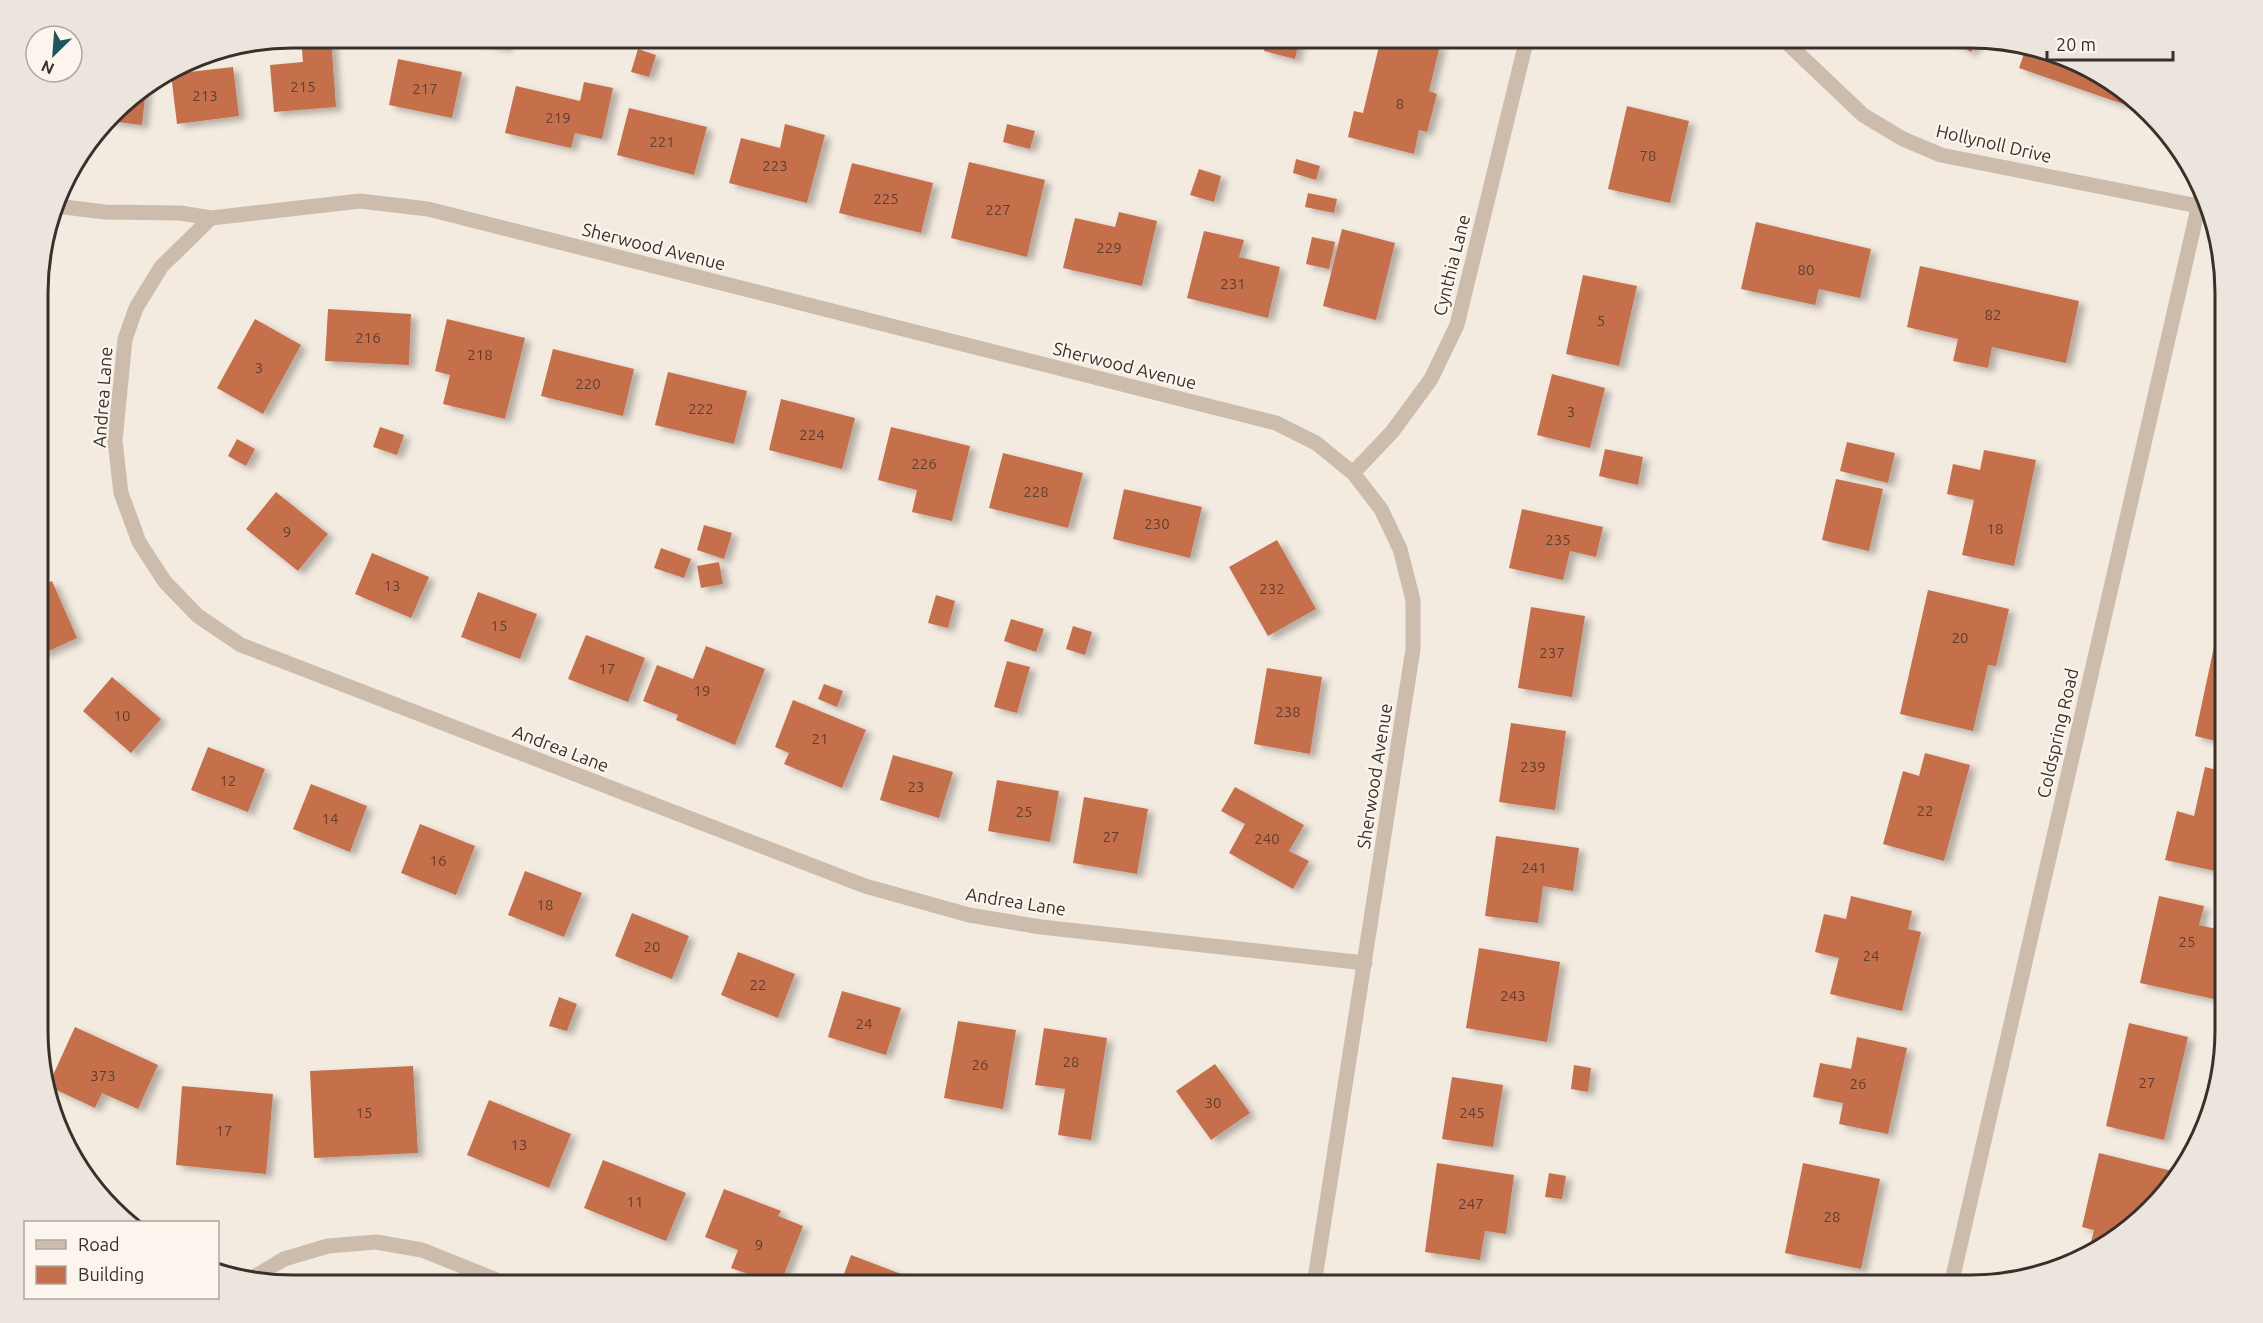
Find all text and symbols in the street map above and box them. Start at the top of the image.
north arrow [24,24,84,84]
scale bar [2047,24,2173,62]
text: 20 m [2056,34,2096,54]
text: N [38,57,57,78]
house number: 215 [290,78,316,95]
house number: 217 [412,80,438,97]
house number: 213 [192,87,218,104]
house number: 8 [1396,95,1404,112]
house number: 219 [545,109,571,126]
street label: Hollynoll Drive [1934,120,2054,166]
house number: 221 [649,133,675,150]
house number: 78 [1640,147,1656,164]
house number: 223 [762,157,788,174]
house number: 225 [873,190,899,207]
house number: 227 [985,201,1011,218]
street label: Cynthia Lane [1429,212,1473,318]
street label: Sherwood Avenue [580,218,728,274]
house number: 229 [1096,239,1122,256]
house number: 80 [1798,261,1814,278]
house number: 231 [1220,275,1246,292]
house number: 82 [1985,306,2001,323]
house number: 5 [1597,312,1605,329]
house number: 216 [355,329,381,346]
street label: Sherwood Avenue [1051,337,1199,393]
street label: Andrea Lane [88,346,116,448]
house number: 218 [467,346,493,363]
house number: 3 [255,359,263,376]
house number: 220 [575,375,601,392]
house number: 222 [688,400,714,417]
house number: 3 [1567,403,1575,420]
house number: 224 [799,426,825,443]
house number: 226 [911,455,937,472]
house number: 228 [1023,483,1049,500]
house number: 230 [1144,515,1170,532]
house number: 18 [1987,520,2003,537]
house number: 9 [283,523,291,540]
house number: 235 [1545,531,1571,548]
house number: 13 [384,577,400,594]
house number: 232 [1259,580,1285,597]
house number: 15 [491,617,507,634]
house number: 20 [1952,629,1968,646]
house number: 237 [1539,644,1565,661]
house number: 17 [599,660,615,677]
street label: Coldspring Road [2032,666,2082,800]
house number: 19 [694,682,710,699]
street label: Sherwood Avenue [1353,702,1395,850]
house number: 238 [1275,703,1301,720]
house number: 10 [114,707,130,724]
street label: Andrea Lane [510,721,612,775]
house number: 21 [812,730,828,747]
house number: 239 [1520,758,1546,775]
house number: 12 [220,772,236,789]
house number: 23 [908,778,924,795]
house number: 22 [1917,802,1933,819]
house number: 25 [1016,803,1032,820]
house number: 14 [322,810,338,827]
house number: 27 [1103,828,1119,845]
house number: 240 [1254,830,1280,847]
house number: 16 [430,852,446,869]
house number: 241 [1521,859,1547,876]
street label: Andrea Lane [964,883,1068,919]
house number: 18 [537,896,553,913]
house number: 25 [2179,933,2195,950]
house number: 20 [644,938,660,955]
house number: 24 [1863,947,1879,964]
house number: 22 [750,976,766,993]
house number: 243 [1500,987,1526,1004]
house number: 24 [856,1015,872,1032]
house number: 28 [1063,1053,1079,1070]
house number: 26 [972,1056,988,1073]
house number: 373 [90,1067,116,1084]
house number: 27 [2139,1074,2155,1091]
house number: 26 [1850,1075,1866,1092]
house number: 30 [1205,1094,1221,1111]
house number: 15 [356,1104,372,1121]
house number: 245 [1459,1104,1485,1121]
house number: 17 [216,1122,232,1139]
house number: 13 [511,1136,527,1153]
house number: 11 [627,1193,643,1210]
house number: 247 [1458,1195,1484,1212]
house number: 28 [1824,1208,1840,1225]
legend [24,1221,219,1299]
text: Road [78,1234,120,1254]
house number: 9 [755,1236,763,1253]
text: Building [78,1264,144,1284]

